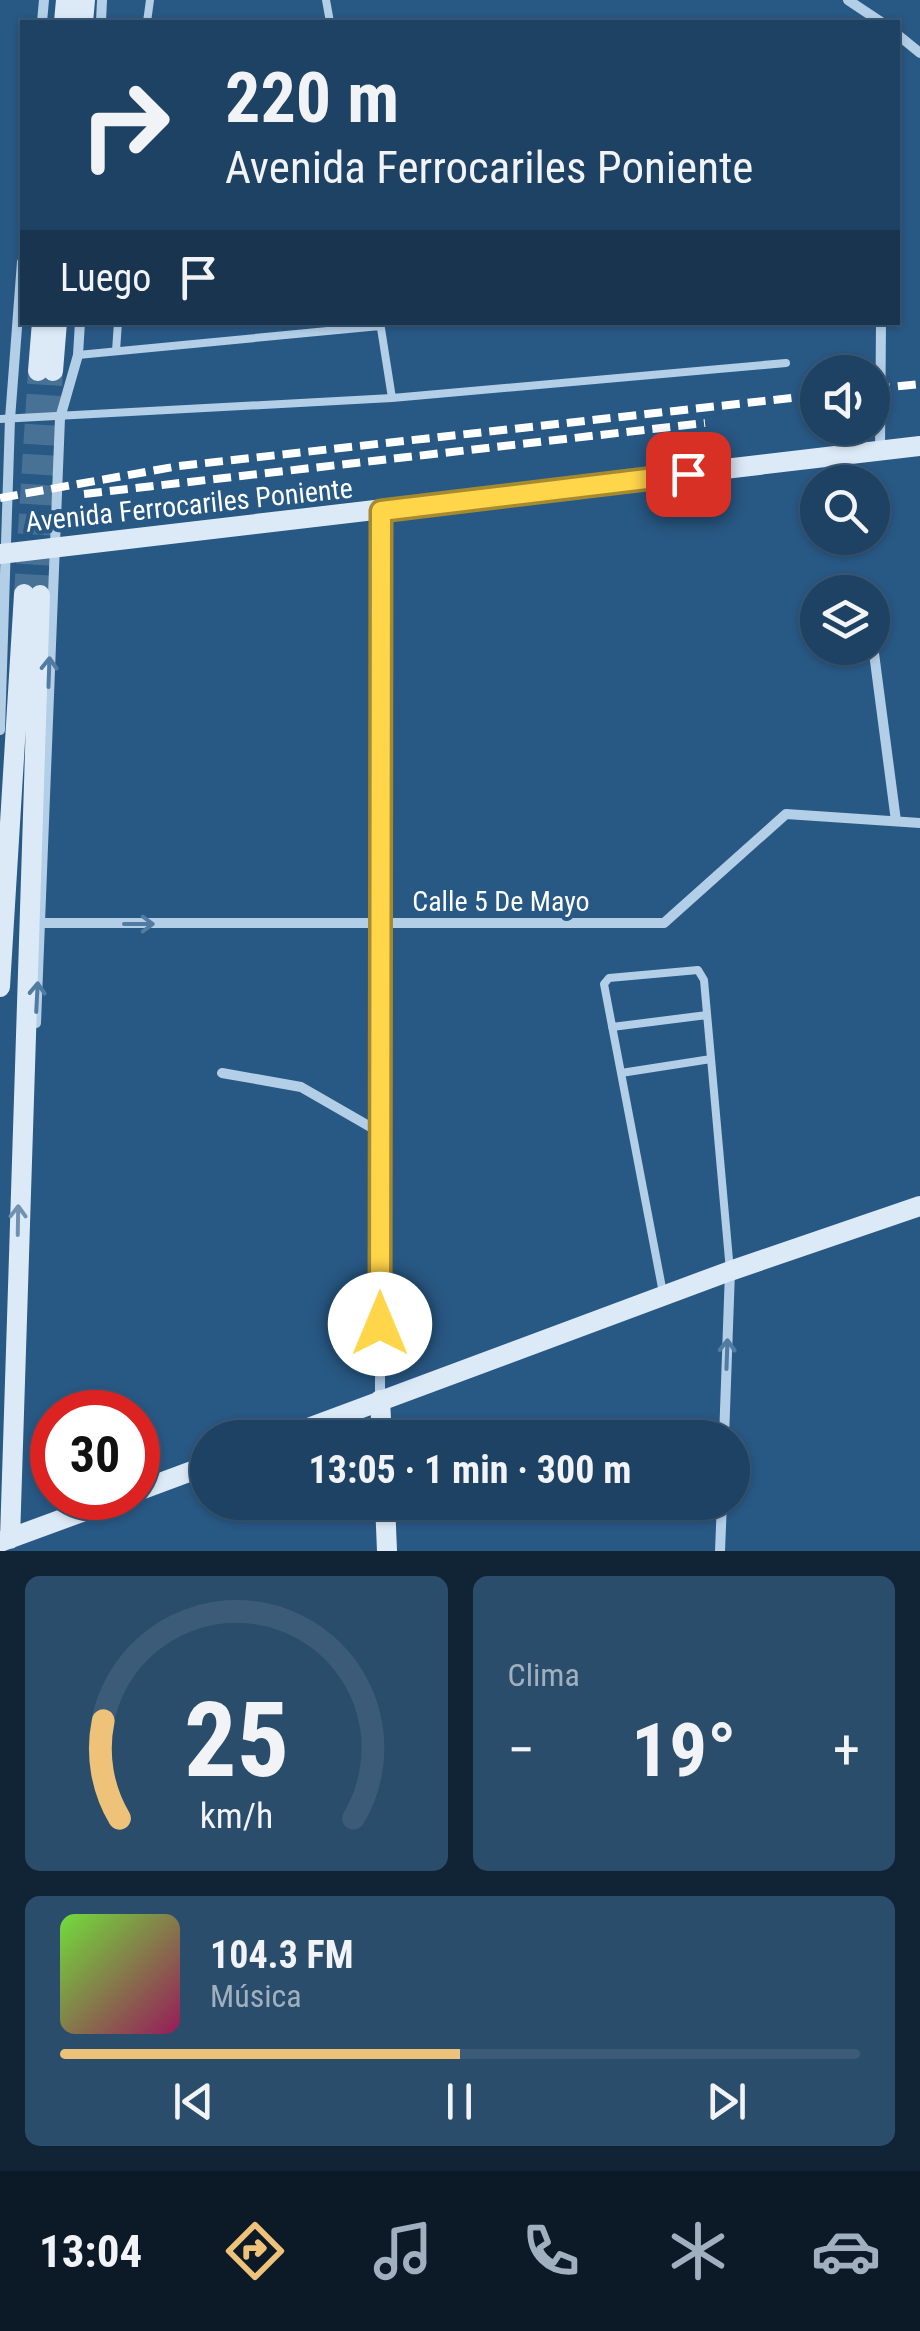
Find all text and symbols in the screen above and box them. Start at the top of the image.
text: 220 m [225,57,399,139]
icon: right [60,60,190,190]
text: Avenida Ferrocariles Poniente [225,141,753,194]
icon: arrive [171,250,226,305]
text: Luego [60,256,151,300]
map controls [800,355,890,665]
button: sound [800,355,890,445]
pin [646,432,731,517]
icon: arrive [661,447,716,502]
button: search [800,465,890,555]
street label: Avenida Ferrocariles Poniente [24,471,354,539]
button: layers [800,575,890,665]
one-way arrow [40,656,59,688]
street label: Calle 5 De Mayo [412,885,590,918]
one-way arrow [122,914,154,934]
one-way arrow [28,981,47,1013]
one-way arrow [9,1204,28,1236]
position arrow [328,1272,432,1376]
one-way arrow [718,1339,737,1371]
speed limit sign: 30 [30,1390,160,1520]
text: 13:05 · 1 min · 300 m [309,1448,631,1492]
text: Clima [508,1656,580,1694]
text: 25 [184,1680,289,1801]
text: 19° [631,1706,736,1794]
text: − [508,1718,535,1782]
text: + [833,1718,860,1782]
text: km/h [199,1795,273,1837]
text: 104.3 FM [210,1933,354,1977]
text: Música [210,1977,302,2015]
icon: previous [166,2074,221,2129]
icon: pause [432,2074,487,2129]
icon: next [699,2074,754,2129]
icon: directions [220,2216,290,2286]
icon: music [368,2216,438,2286]
icon: phone [516,2216,586,2286]
icon: climate [663,2216,733,2286]
icon: car [811,2216,881,2286]
text: 13:04 [39,2225,142,2278]

